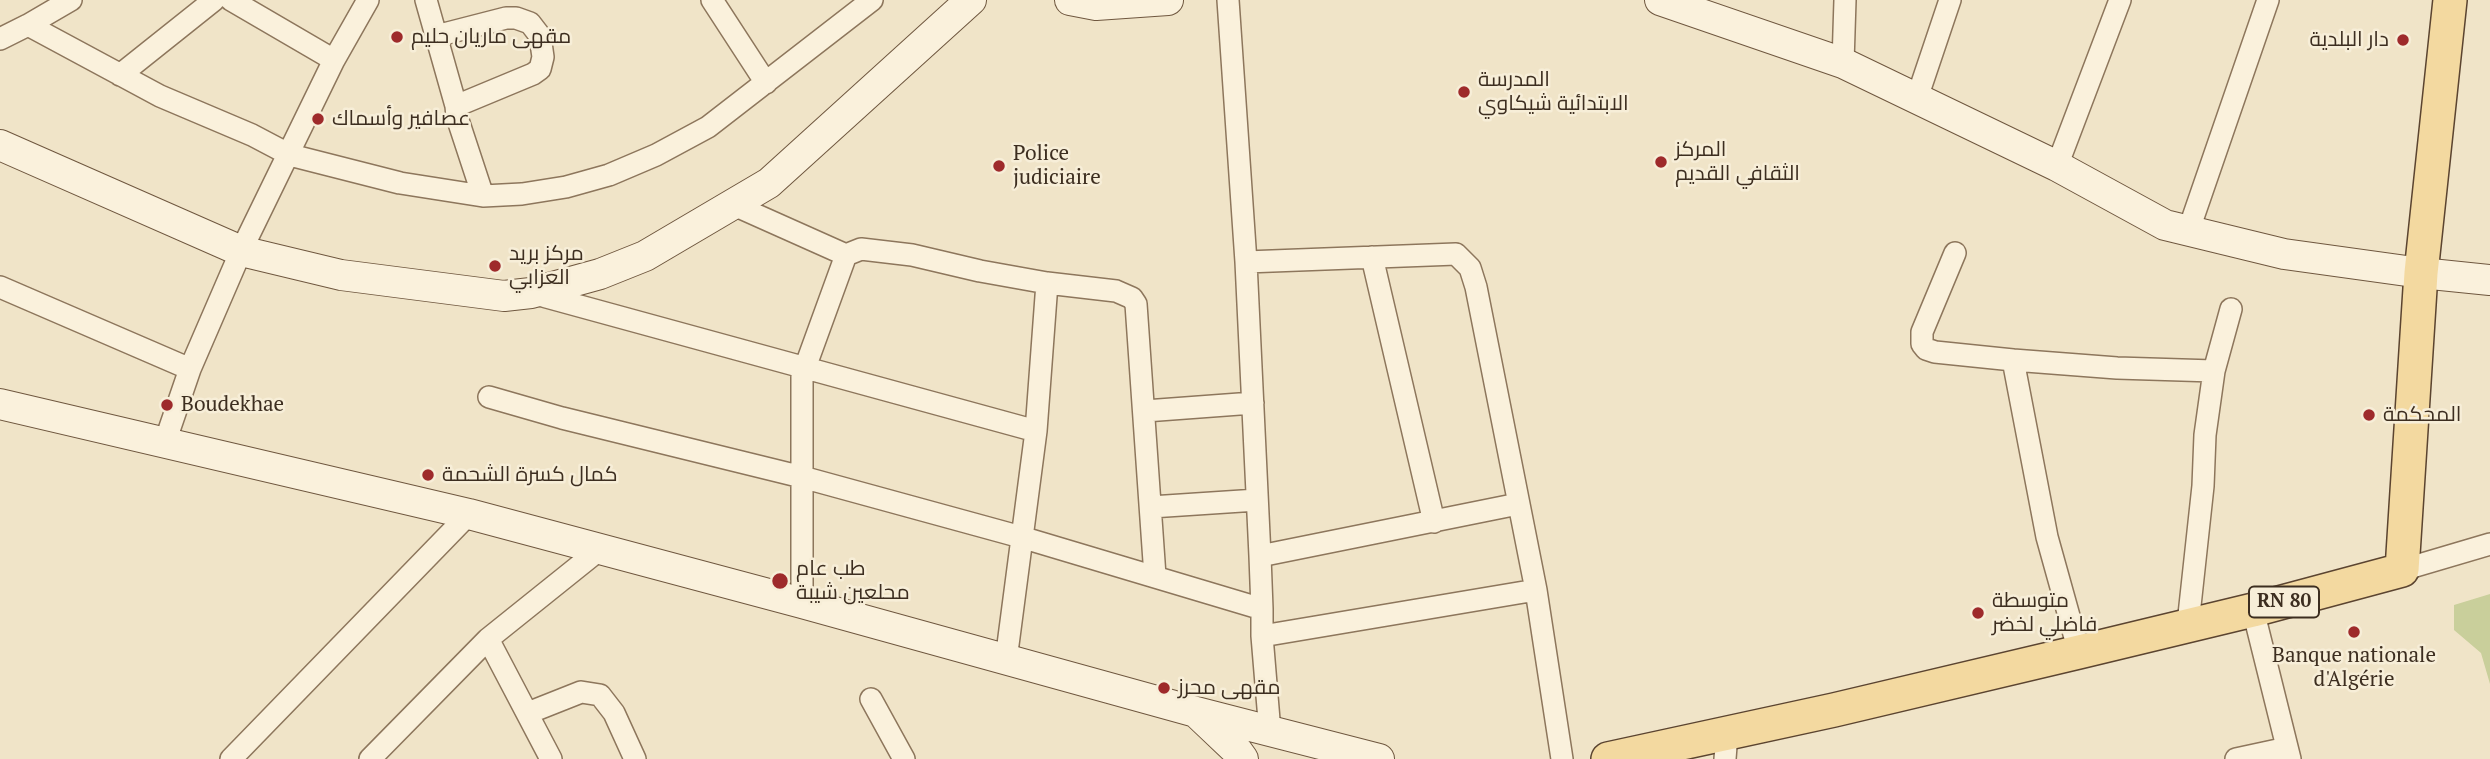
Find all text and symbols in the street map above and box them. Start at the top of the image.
place label: مقهى ماريان حليم [411,24,571,50]
place label: دار البلدية [2310,27,2389,53]
marker: مقهى ماريان حليم [389,29,405,45]
marker: دار البلدية [2395,32,2411,48]
place label: المدرسة الابتدائية شيكاوي [1478,67,1629,117]
marker: المدرسة الابتدائية شيكاوي [1456,84,1472,100]
place label: عصافير وأسماك [332,106,470,132]
marker: عصافير وأسماك [310,111,326,127]
place label: المركز الثقافي القديم [1675,137,1800,187]
place label: Police judiciaire [1013,141,1101,191]
marker: المركز الثقافي القديم [1653,154,1669,170]
marker: Police judiciaire [991,158,1007,174]
place label: مركز بريد العزابي [509,241,584,291]
marker: مركز بريد العزابي [487,258,503,274]
place label: Boudekhae [181,392,284,418]
marker: Boudekhae [159,397,175,413]
place label: المحكمة [2383,402,2461,428]
marker: المحكمة [2361,407,2377,423]
place label: كمال كسرة الشحمة [442,462,618,488]
marker: كمال كسرة الشحمة [420,467,436,483]
place label: طب عام محلعين شيبة [796,556,910,606]
marker: طب عام محلعين شيبة [770,571,790,591]
road number: RN 80 [2249,586,2319,618]
place label: متوسطة فاضلي لخضر [1992,588,2097,638]
marker: متوسطة فاضلي لخضر [1970,605,1986,621]
marker: Banque nationale d'Algérie [2346,624,2362,640]
place label: Banque nationale d'Algérie [2272,643,2436,693]
place label: مقهى محرز [1178,675,1280,701]
marker: مقهى محرز [1156,680,1172,696]

